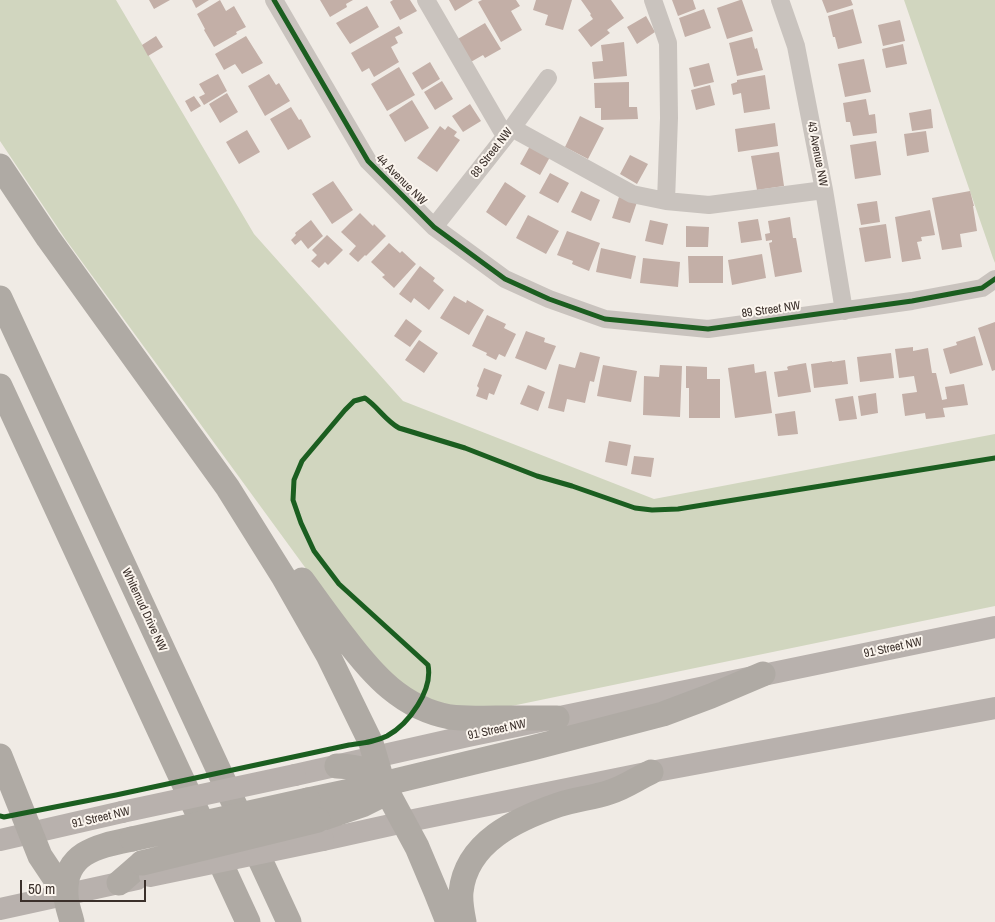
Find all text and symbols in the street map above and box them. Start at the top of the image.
street label: 43 Avenue NW [804,120,830,188]
street label: 88 Street NW [468,125,516,181]
street label: 44 Avenue NW [373,152,429,208]
street label: 89 Street NW [741,299,801,321]
street label: Whitemud Drive NW [118,566,170,654]
street label: 91 Street NW [863,635,923,661]
street label: 91 Street NW [467,717,527,743]
street label: 91 Street NW [71,804,131,832]
scale bar [22,870,149,902]
text: 50 m [28,878,55,899]

